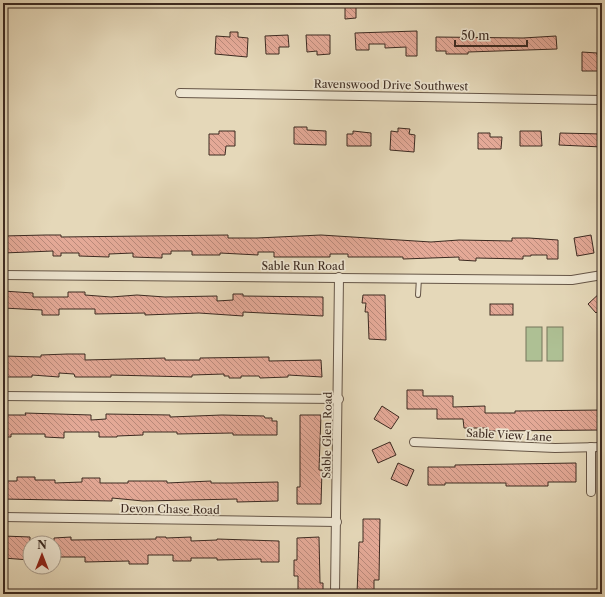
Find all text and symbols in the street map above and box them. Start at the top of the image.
scale bar [455,22,527,48]
text: 50 m [461,28,490,43]
street label: Ravenswood Drive Southwest [314,77,469,93]
street label: Sable Run Road [261,259,345,273]
street label: Sable Glen Road [319,391,335,478]
street label: Sable View Lane [466,426,552,444]
street label: Devon Chase Road [120,501,220,517]
north arrow [22,535,62,575]
text: N [37,538,47,552]

